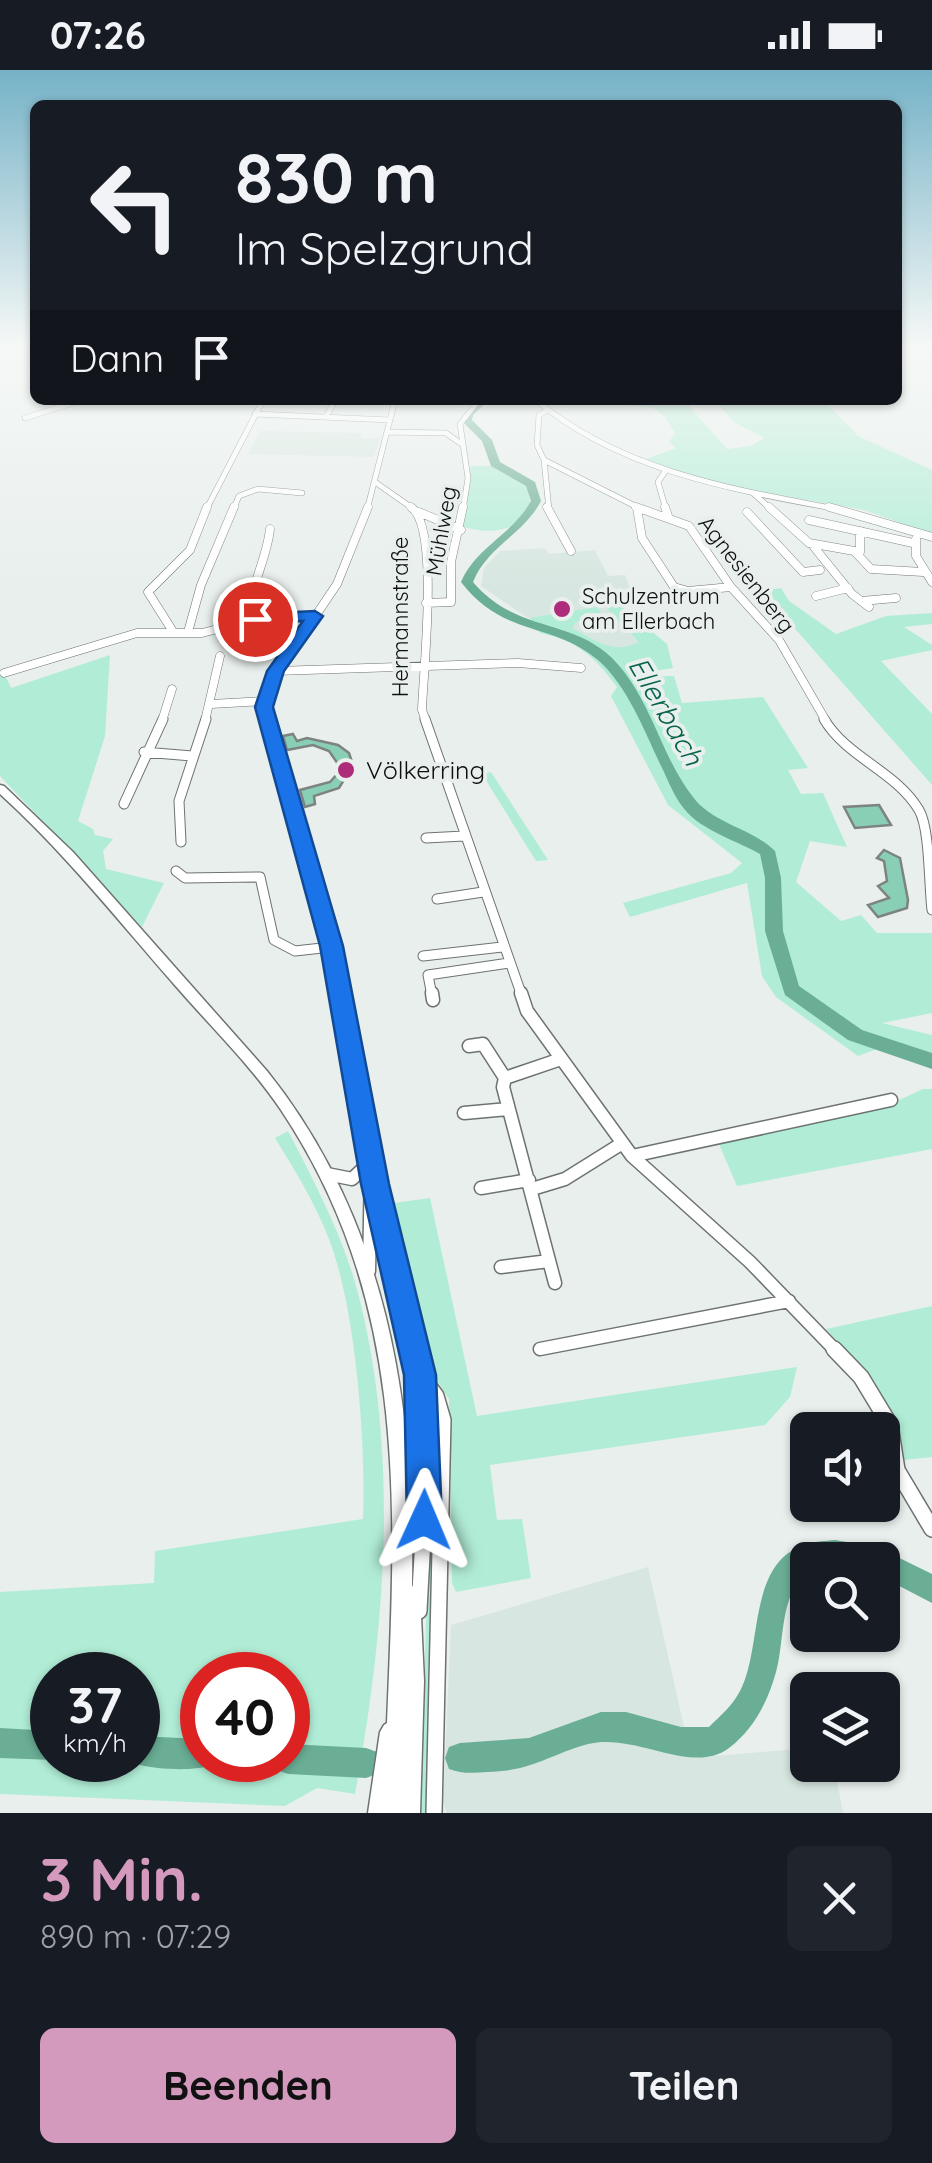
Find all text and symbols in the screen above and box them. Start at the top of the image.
text: 07:26 [50,11,146,59]
text: 830 m [235,133,438,221]
icon: left [70,140,200,270]
text: Im Spelzgrund [235,220,534,276]
icon: arrive [184,330,239,385]
text: Dann [70,334,164,382]
street label: Mühlweg [419,484,463,578]
street label: Agnesienberg [693,510,801,638]
street label: Hermannstraße [386,537,414,697]
pin [213,577,298,662]
place label: Schulzentrum am Ellerbach [582,582,720,635]
icon: arrive [228,592,283,647]
marker: Schulzentrum am Ellerbach [551,598,573,620]
water label: Ellerbach [621,650,712,772]
place label: Völkerring [366,754,485,785]
marker: Völkerring [335,759,357,781]
map controls [790,1412,900,1782]
button: sound [790,1412,900,1522]
position arrow [372,1468,476,1572]
button: search [790,1542,900,1652]
speed limit sign: 40 [180,1652,310,1782]
button: layers [790,1672,900,1782]
text: 37 [68,1673,122,1736]
text: km/h [63,1727,127,1758]
text: 3 Min. [40,1841,203,1916]
button: close [787,1846,892,1951]
text: 890 m · 07:29 [40,1916,231,1956]
button: Beenden [40,2028,456,2143]
button: Teilen [476,2028,892,2143]

